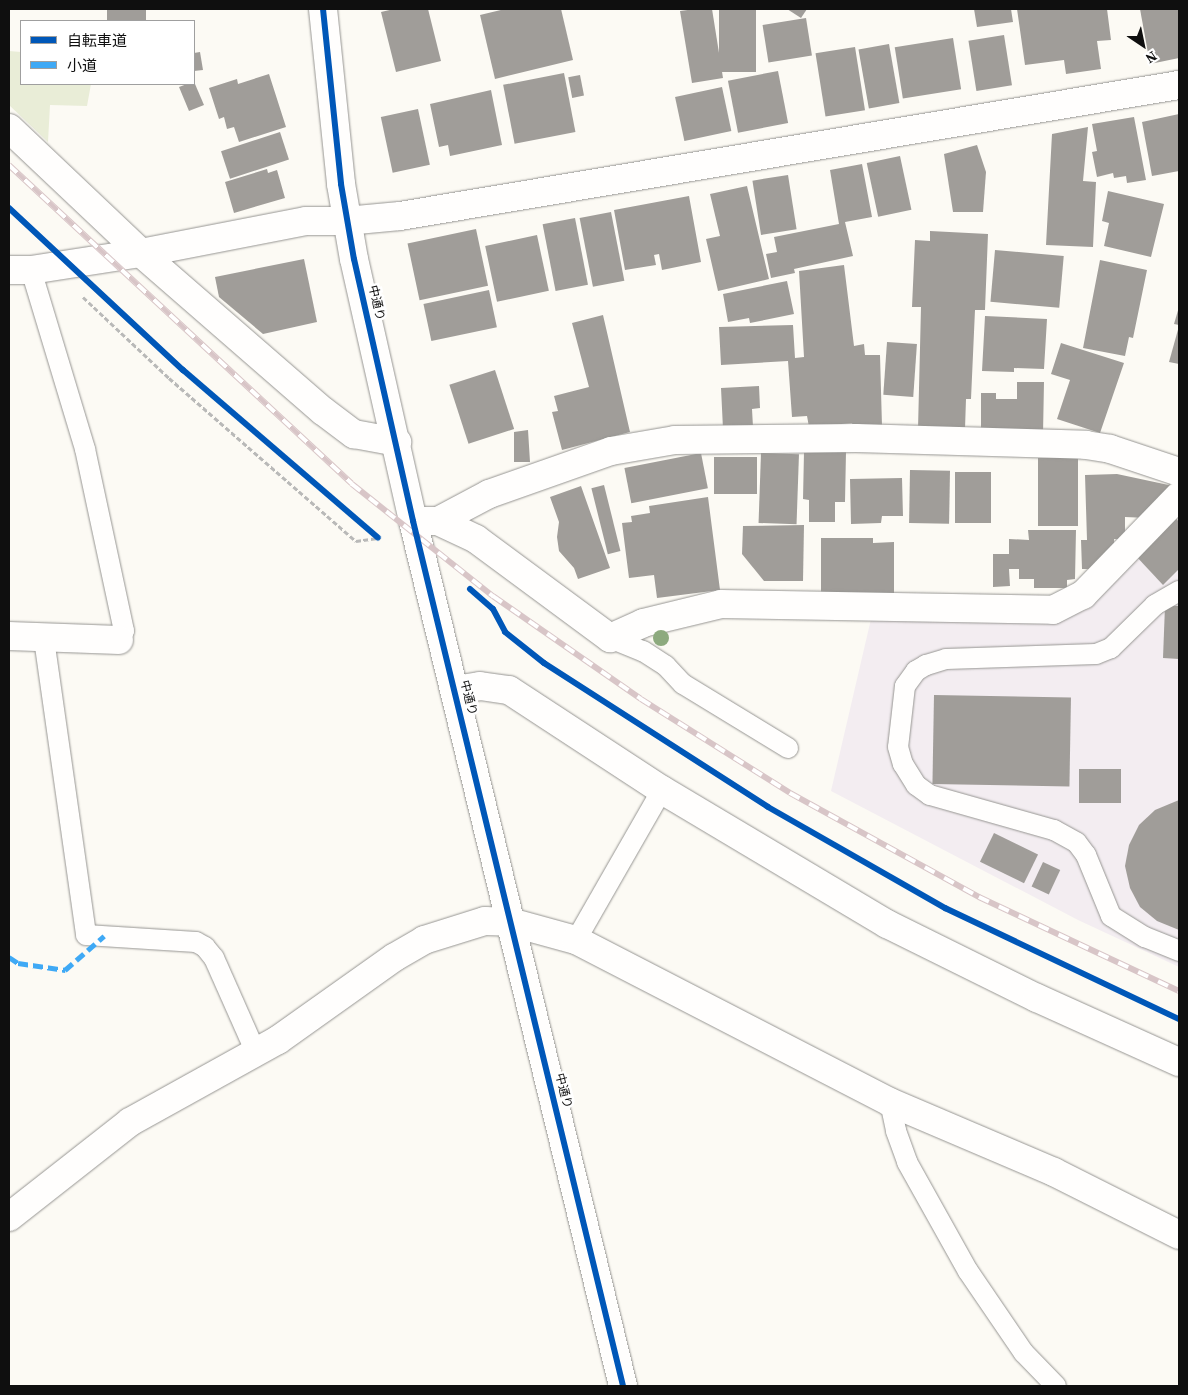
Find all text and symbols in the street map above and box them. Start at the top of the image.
legend [20,20,195,85]
north arrow [1118,20,1168,70]
text: 自転車道 [67,30,127,51]
text: N [1142,46,1161,69]
text: 小道 [67,55,97,76]
street label: 中通り [365,284,387,322]
street label: 中通り [457,679,479,717]
street label: 中通り [552,1072,574,1110]

